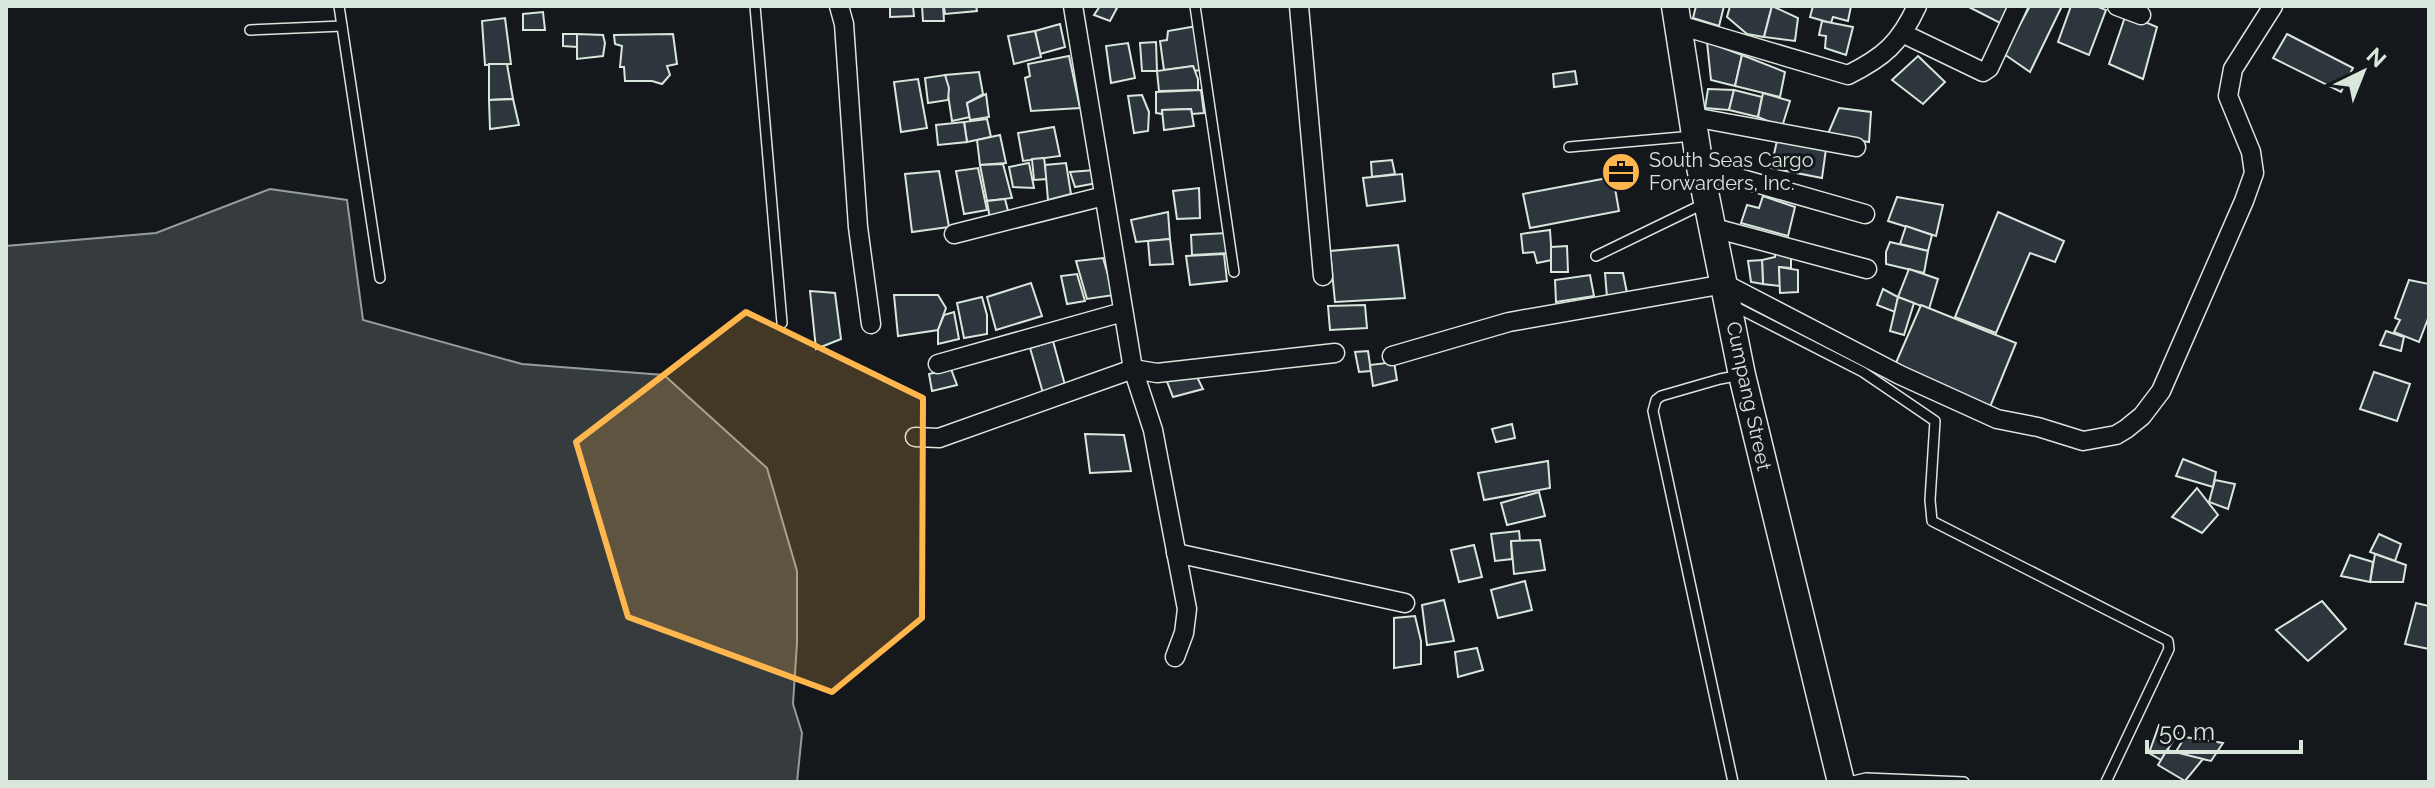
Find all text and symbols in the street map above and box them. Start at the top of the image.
north arrow [2323,32,2403,112]
text: N [2362,42,2392,73]
place label: South Seas Cargo Forwarders, Inc. [1649,148,1814,195]
office icon: South Seas Cargo Forwarders, Inc. [1600,151,1642,193]
street label: Cumpang Street [1721,319,1777,473]
scale bar [2147,704,2301,754]
text: 50 m [2159,717,2215,746]

